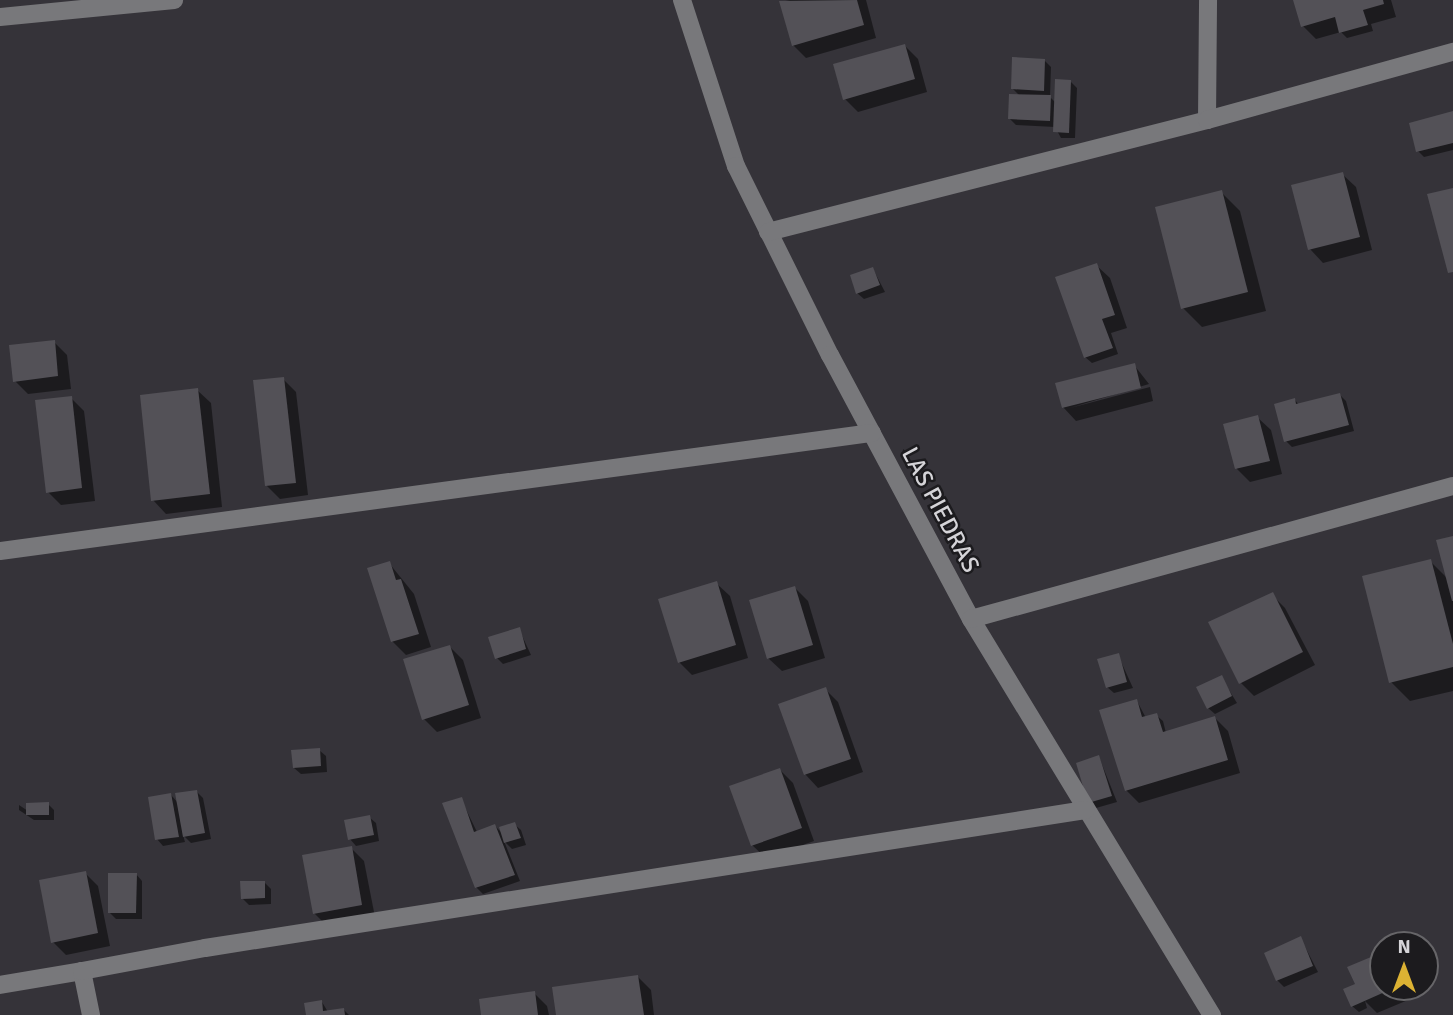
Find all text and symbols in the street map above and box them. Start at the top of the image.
street label: LAS PIEDRAS [895,442,985,578]
north arrow [1369,931,1439,1001]
text: N [1397,935,1411,959]

